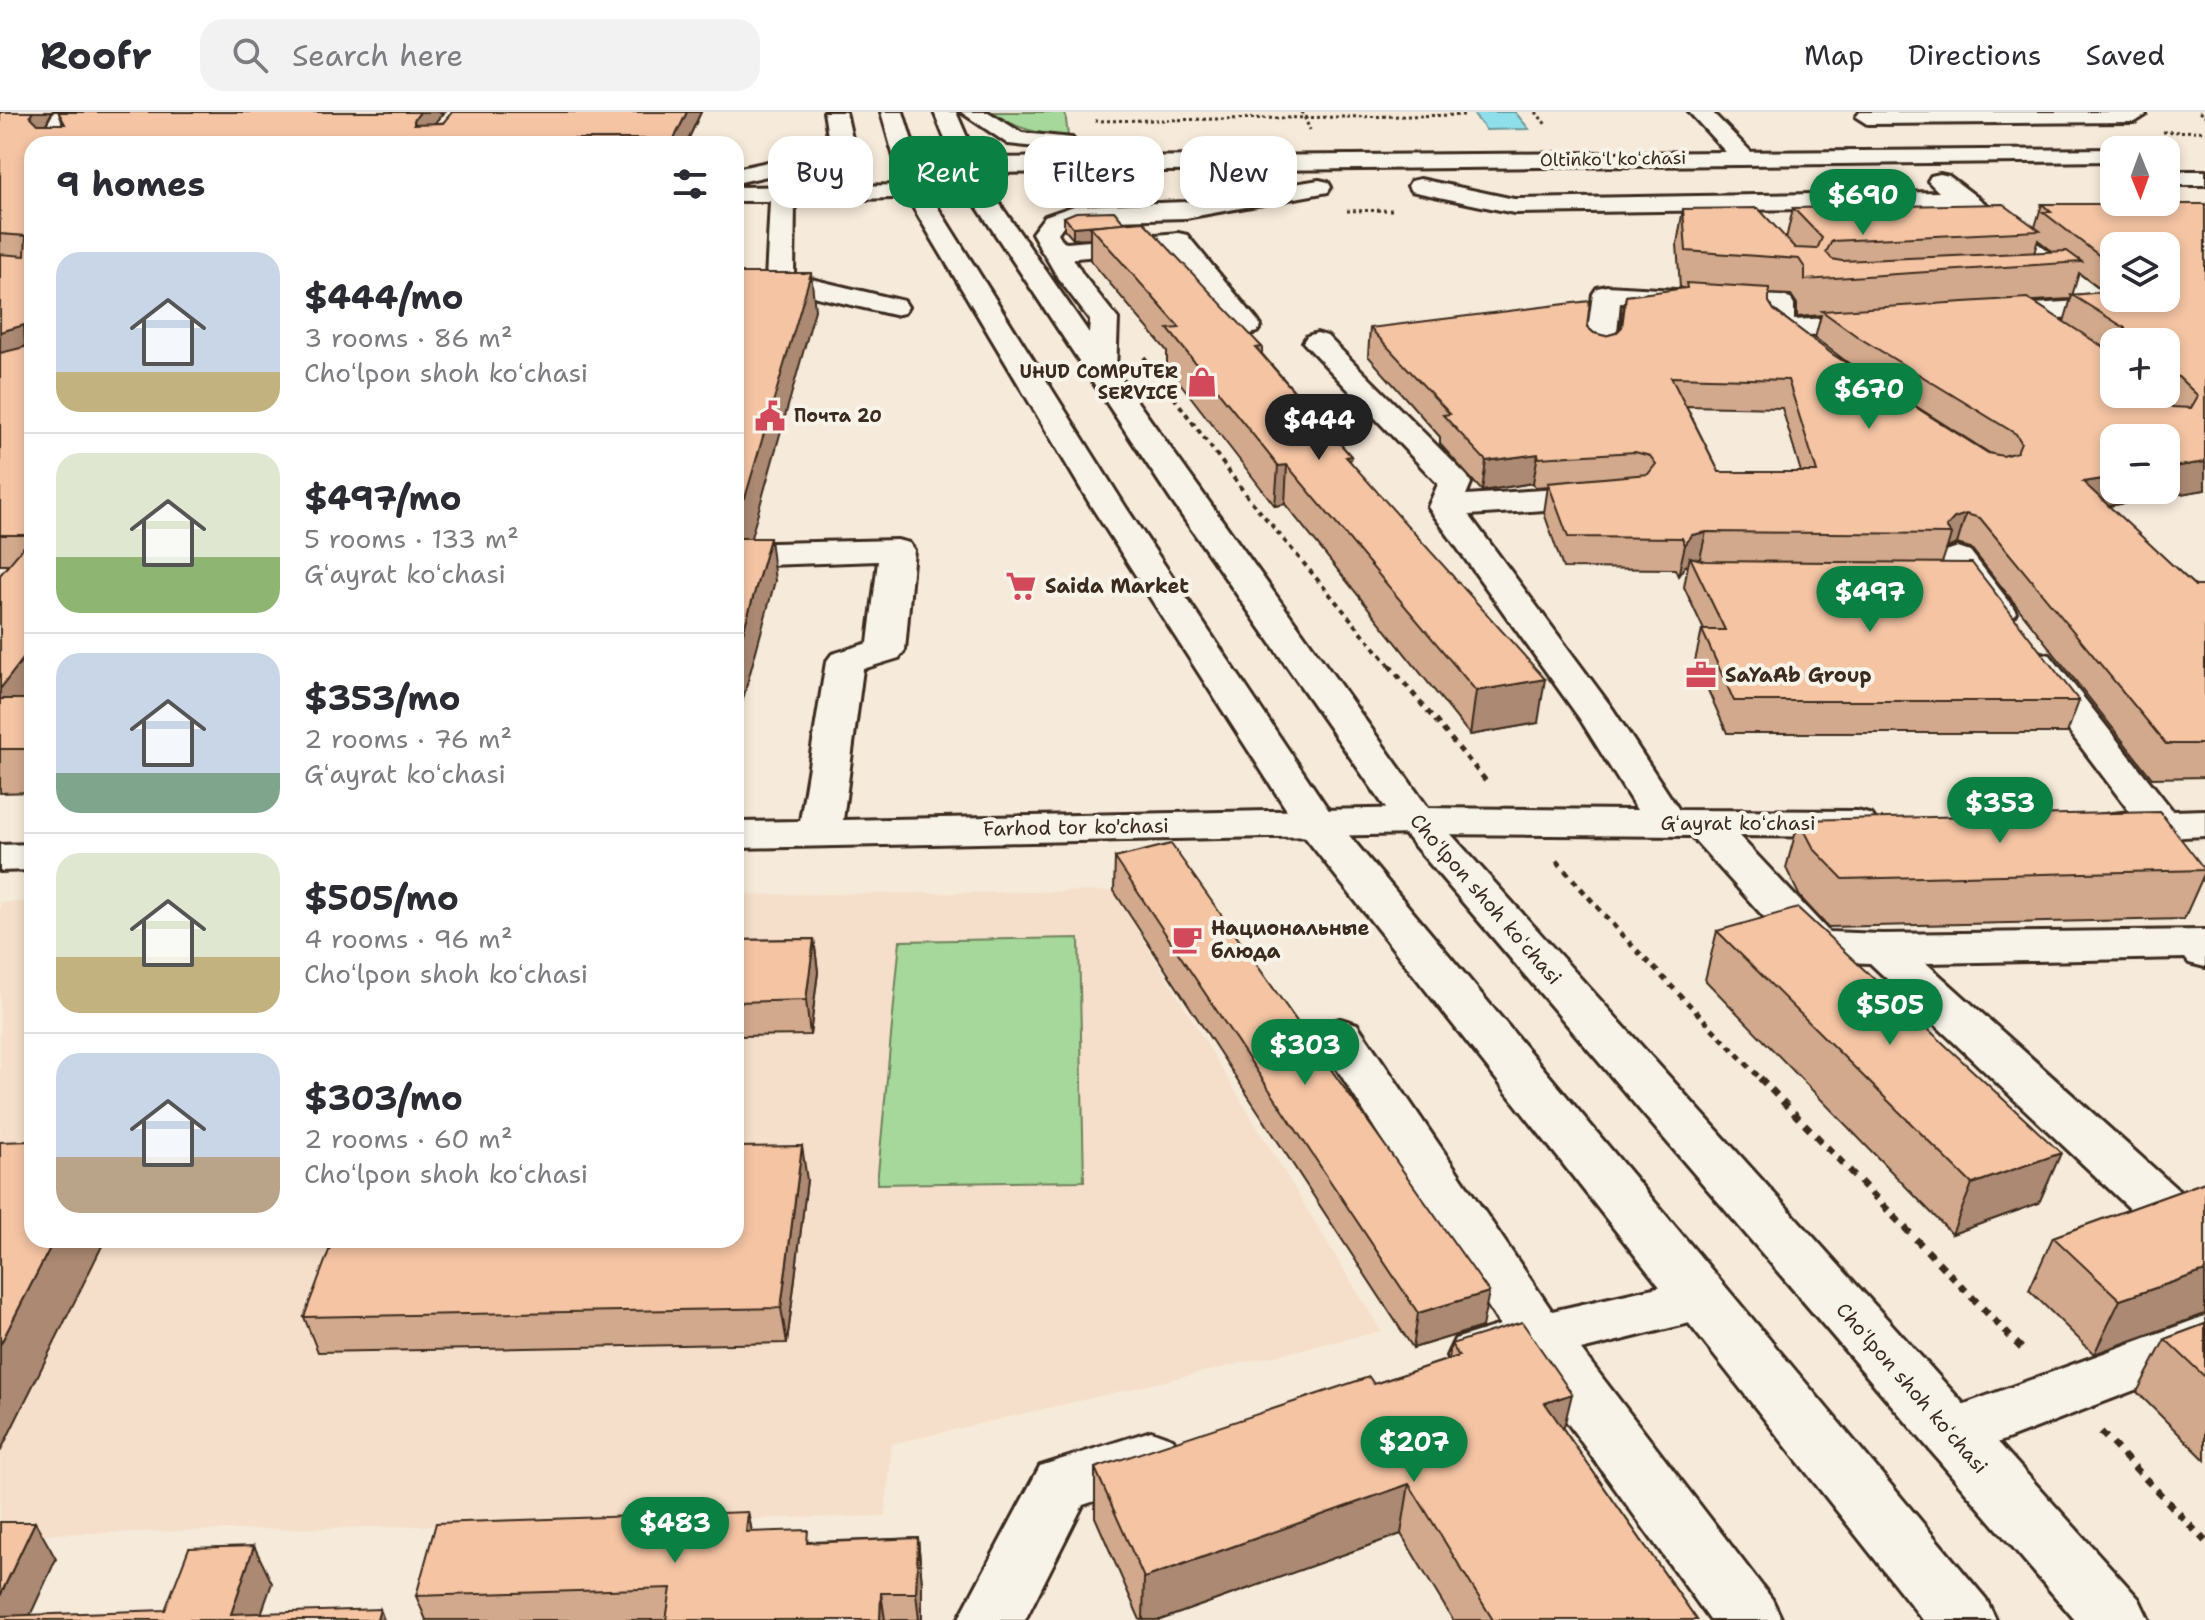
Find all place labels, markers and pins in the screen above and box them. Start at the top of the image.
pin: $690 [1816,169,1910,237]
place label: UHUD COMPUTER SERVICE [1020,360,1178,405]
pin: $670 [1822,363,1916,431]
shop icon: UHUD COMPUTER SERVICE [1185,365,1219,399]
pin: $444 [1272,394,1366,462]
public building icon: Почта 20 [753,399,787,433]
place label: Почта 20 [794,404,882,428]
pin: $497 [1823,566,1917,634]
supermarket icon: Saida Market [1004,569,1038,603]
place label: Saida Market [1045,573,1189,599]
office icon: SaYaAb Group [1684,658,1718,692]
place label: SaYaAb Group [1725,662,1872,688]
pin: $353 [1953,777,2047,845]
place label: Национальные блюда [1211,915,1370,964]
cafe icon: Национальные блюда [1170,922,1204,956]
pin: $505 [1843,979,1937,1047]
pin: $303 [1258,1019,1352,1087]
pin: $207 [1367,1416,1461,1484]
pin: $483 [628,1497,722,1565]

